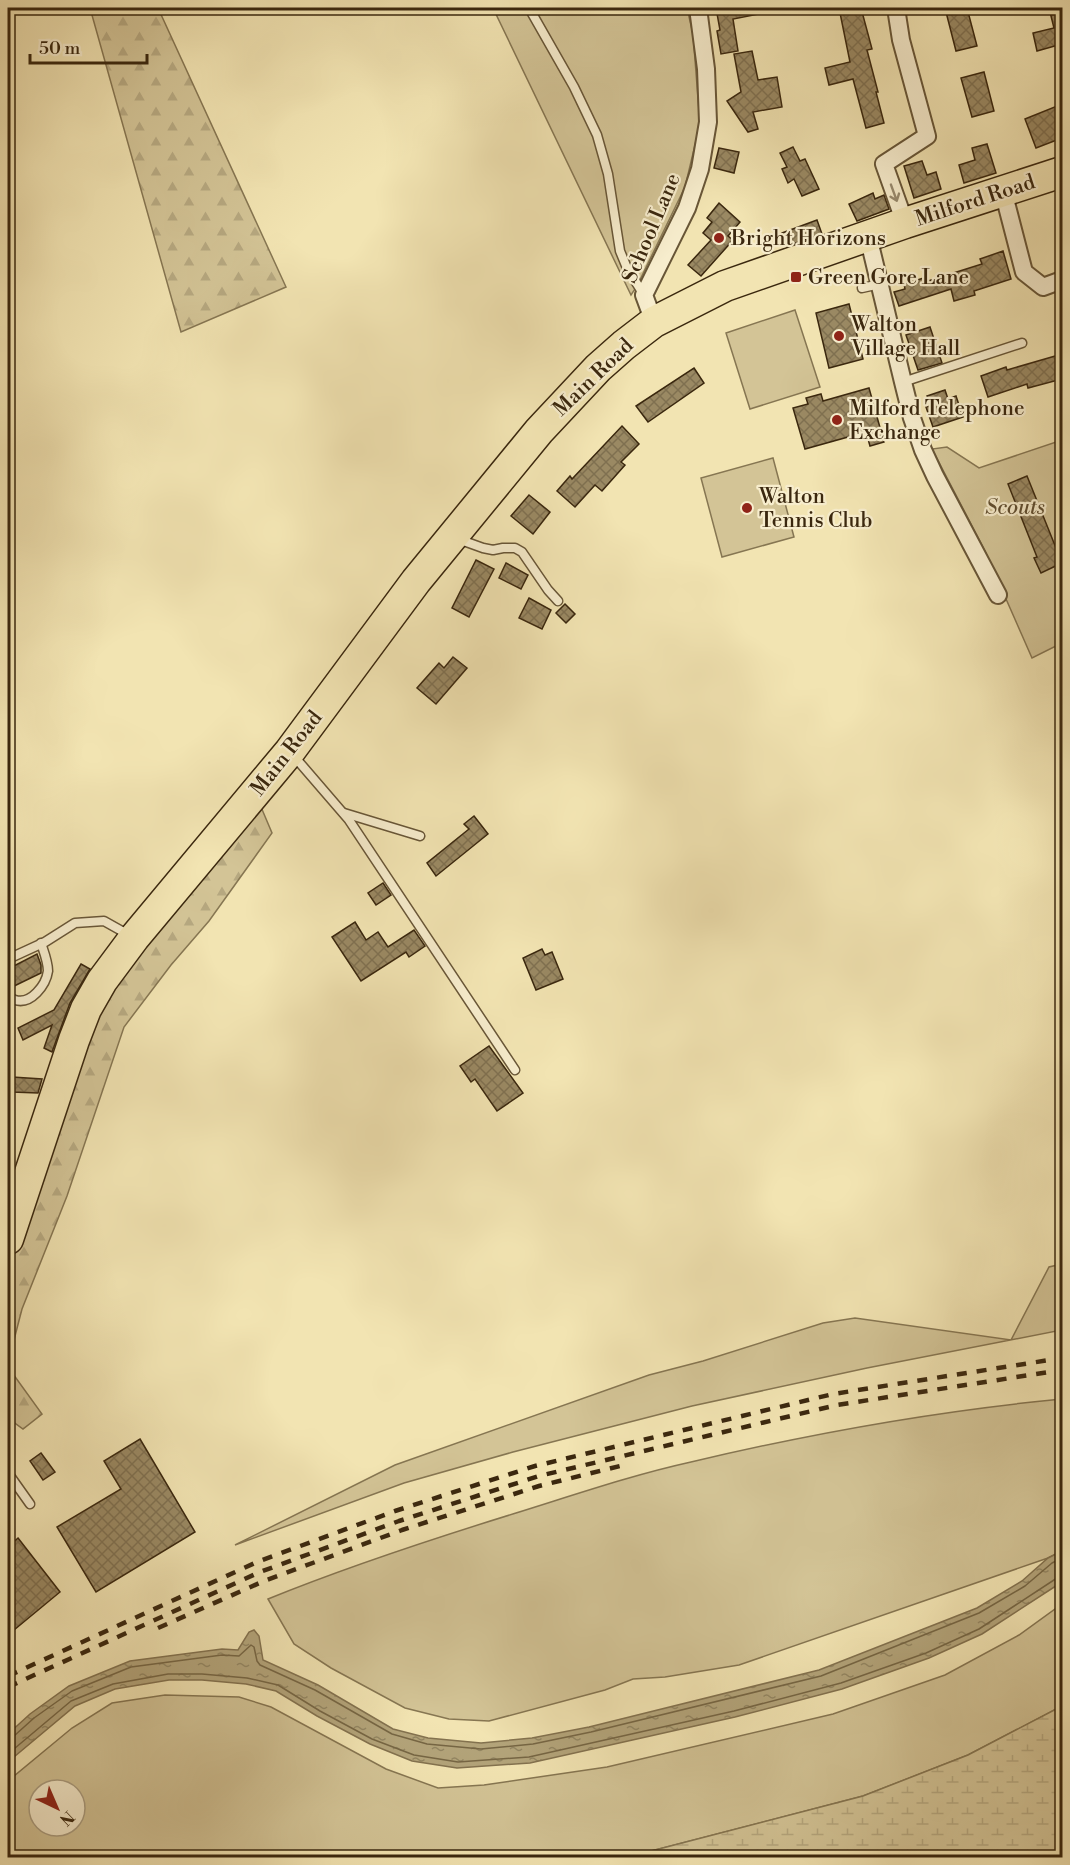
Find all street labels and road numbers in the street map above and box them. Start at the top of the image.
street label: Milford Road [912,169,1039,233]
street label: School Lane [617,170,687,287]
street label: Main Road [548,333,639,422]
street label: Main Road [245,706,328,802]

